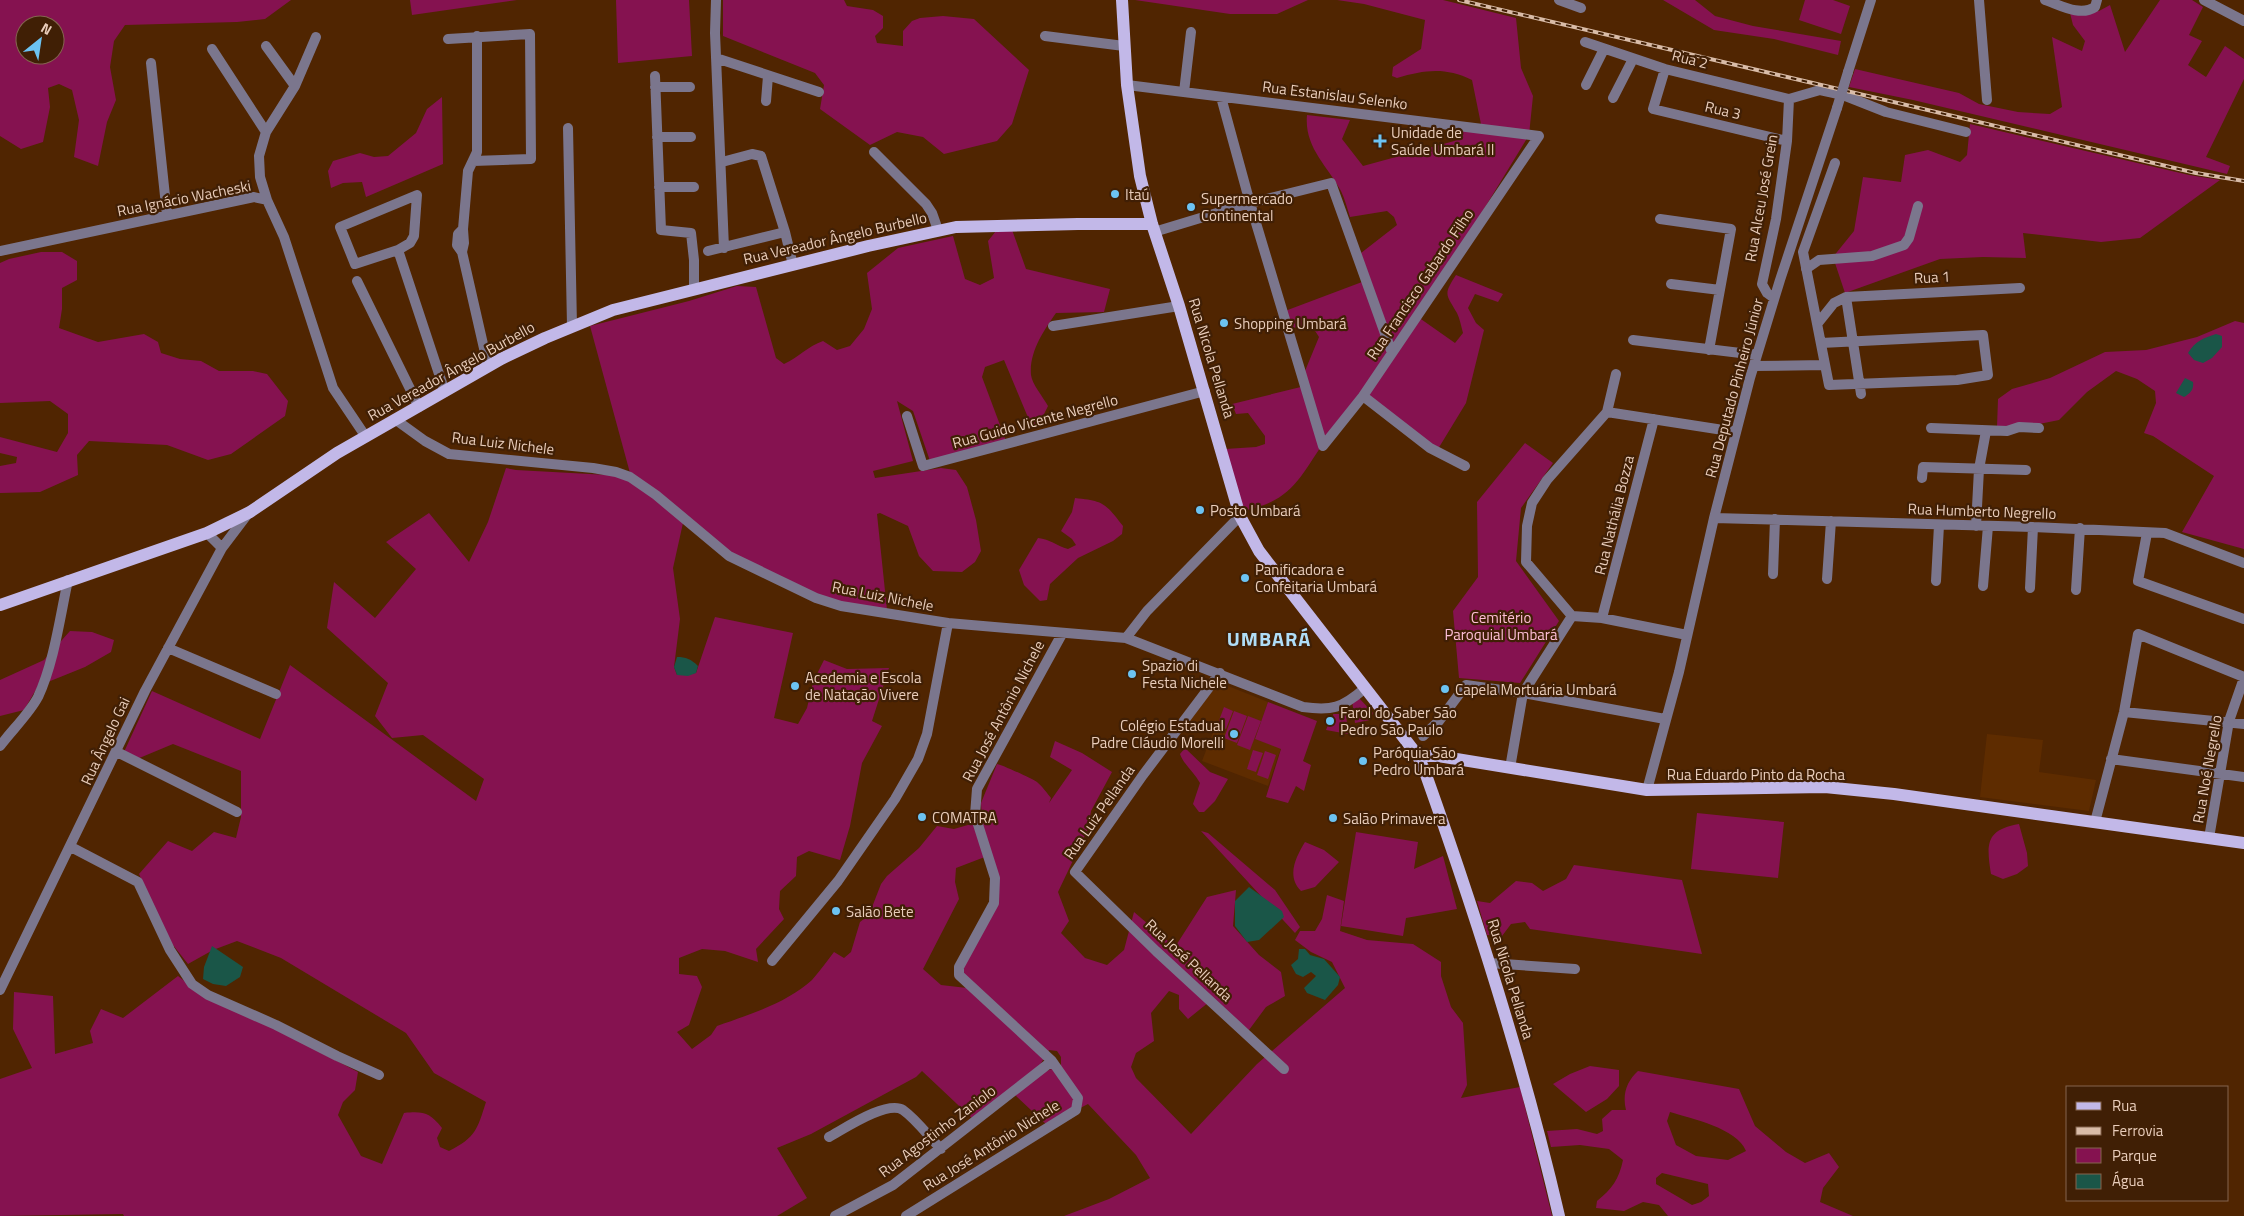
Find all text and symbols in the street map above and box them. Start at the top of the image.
north arrow [15,15,65,65]
text: N [37,17,56,40]
street label: Rua 2 [1670,43,1710,75]
street label: Rua Estanislau Selenko [1261,75,1409,115]
street label: Rua 3 [1703,95,1743,125]
place label: Unidade de Saúde Umbará II [1391,121,1494,161]
street label: Rua Alceu José Grein [1738,133,1784,263]
marker: Unidade de Saúde Umbará II [1373,134,1387,148]
street label: Rua Ignácio Wacheski [115,174,253,222]
place label: Itaú [1125,183,1149,206]
place label: Supermercado Continental [1201,187,1293,227]
marker: Itaú [1109,188,1121,200]
marker: Supermercado Continental [1185,201,1197,213]
street label: Rua Francisco Gabardo Filho [1361,204,1479,364]
street label: Rua Vereador Ângelo Burbello [741,206,929,270]
street label: Rua 1 [1913,265,1951,289]
street label: Rua Nicola Pellanda [1183,295,1241,421]
street label: Rua Deputado Pinheiro Júnior [1699,296,1769,480]
place label: Shopping Umbará [1234,312,1347,335]
street label: Rua Vereador Ângelo Burbello [363,315,539,427]
marker: Shopping Umbará [1218,317,1230,329]
street label: Rua Guido Vicente Negrello [950,388,1120,454]
street label: Rua Luiz Nichele [450,425,556,461]
street label: Rua Nathália Bozza [1588,452,1640,577]
street label: Rua Humberto Negrello [1907,497,2057,525]
place label: Posto Umbará [1210,499,1301,522]
marker: Posto Umbará [1194,504,1206,516]
place label: Panificadora e Confeitaria Umbará [1255,558,1378,598]
marker: Panificadora e Confeitaria Umbará [1239,572,1251,584]
street label: Rua Luiz Nichele [830,575,936,617]
park label: Cemitério Paroquial Umbará [1444,606,1558,646]
district label: UMBARÁ [1227,623,1311,654]
street label: Rua José Antônio Nichele [956,636,1050,786]
place label: Spazio di Festa Nichele [1142,654,1227,694]
place label: Acedemia e Escola de Natação Vivere [805,666,922,706]
marker: Spazio di Festa Nichele [1126,668,1138,680]
place label: Capela Mortuária Umbará [1455,678,1617,701]
marker: Acedemia e Escola de Natação Vivere [789,680,801,692]
marker: Capela Mortuária Umbará [1439,683,1451,695]
street label: Rua Ângelo Gai [75,693,135,789]
place label: Farol do Saber São Pedro São Paulo [1340,701,1457,741]
street label: Rua Noé Negrello [2186,713,2228,825]
place label: Colégio Estadual Padre Cláudio Morelli [1091,714,1224,754]
marker: Farol do Saber São Pedro São Paulo [1324,715,1336,727]
marker: Colégio Estadual Padre Cláudio Morelli [1228,728,1240,740]
place label: Paróquia São Pedro Umbará [1373,741,1464,781]
marker: Paróquia São Pedro Umbará [1357,755,1369,767]
street label: Rua Luiz Pellanda [1058,760,1140,864]
street label: Rua Eduardo Pinto da Rocha [1667,763,1846,786]
place label: COMATRA [932,806,997,829]
place label: Salão Primavera [1343,807,1446,830]
marker: COMATRA [916,811,928,823]
marker: Salão Primavera [1327,812,1339,824]
place label: Salão Bete [846,900,913,923]
marker: Salão Bete [830,905,842,917]
street label: Rua José Pellanda [1140,913,1238,1007]
street label: Rua Nicola Pellanda [1482,916,1540,1042]
street label: Rua Agostinho Zaniolo [874,1079,1000,1183]
legend [2066,1086,2229,1201]
street label: Rua José Antônio Nichele [918,1094,1064,1196]
text: Rua [2112,1094,2137,1117]
text: Ferrovia [2112,1119,2164,1142]
text: Parque [2112,1144,2157,1167]
text: Água [2112,1169,2144,1192]

